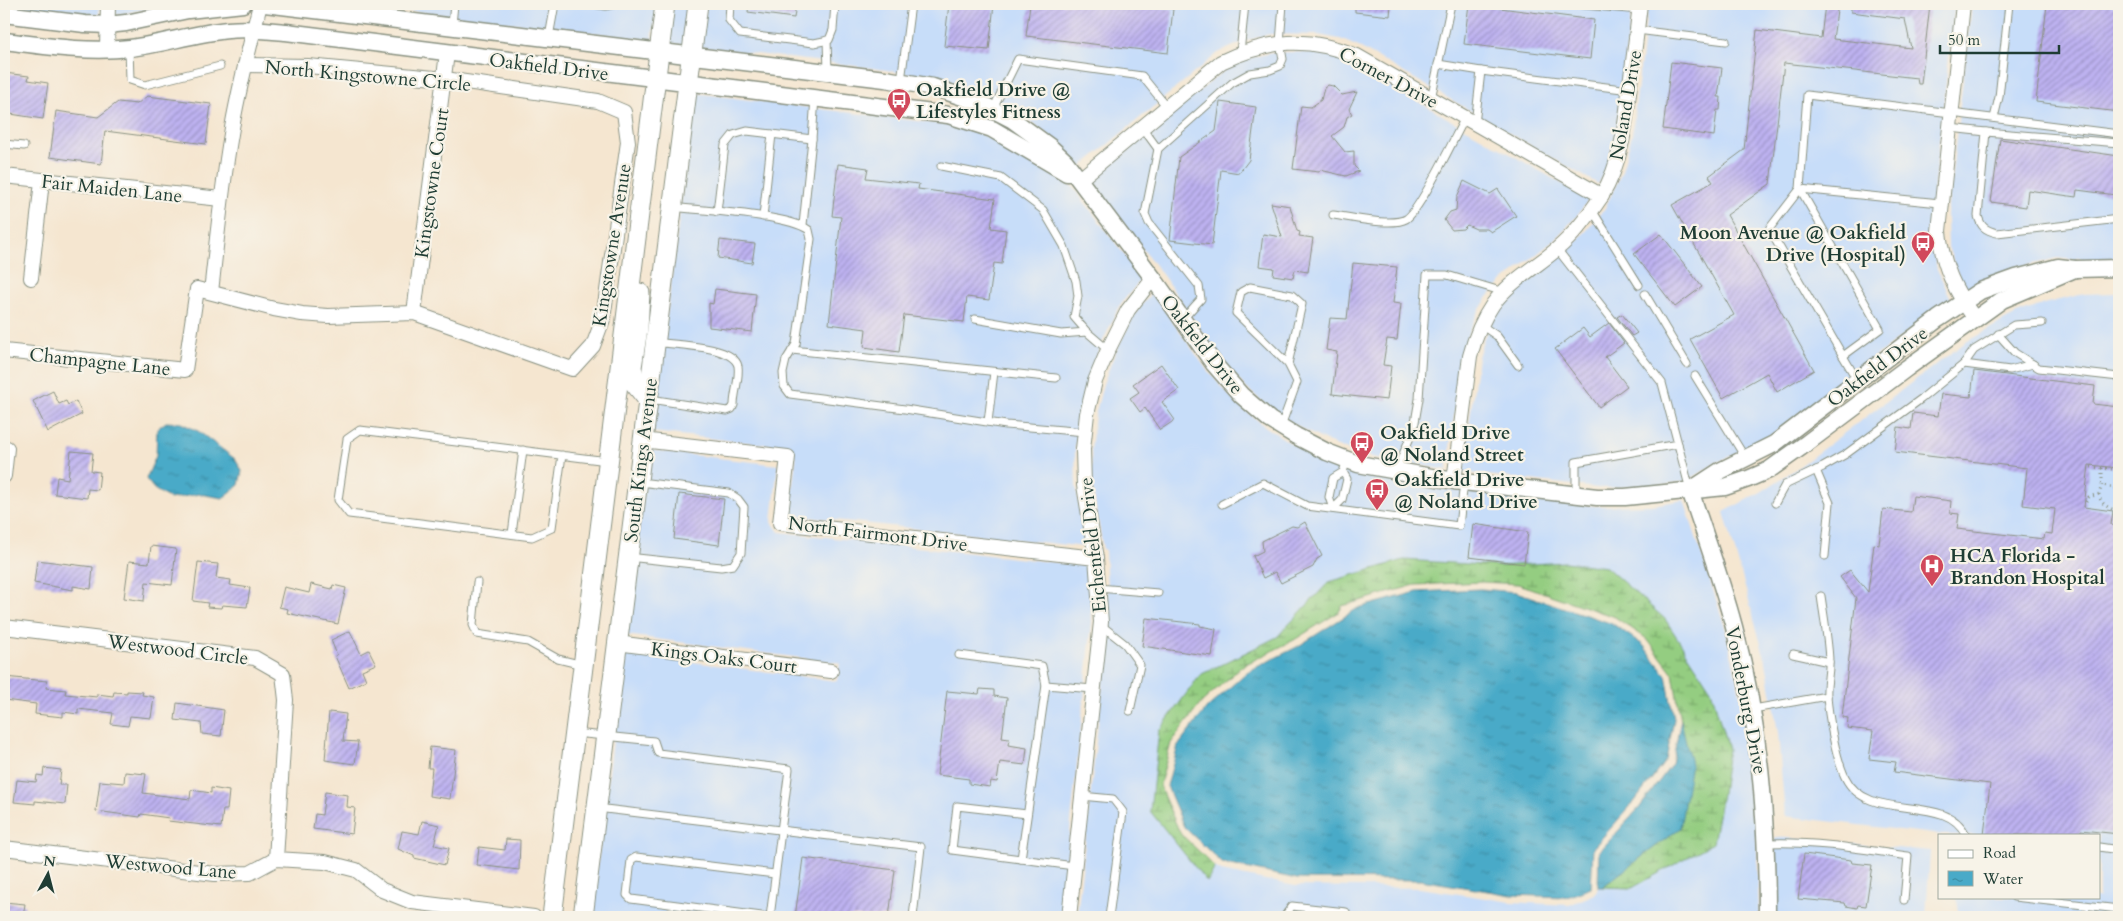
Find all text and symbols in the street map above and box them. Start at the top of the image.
scale bar [1940,22,2059,54]
text: 50 m [1948,30,1980,50]
street label: Corner Drive [1334,41,1443,115]
street label: Oakfield Drive [488,47,610,87]
street label: Noland Drive [1604,48,1648,162]
street label: North Kingstowne Circle [264,54,472,98]
place label: Oakfield Drive @ Lifestyles Fitness [916,77,1071,125]
bus stop icon: Oakfield Drive @ Lifestyles Fitness [886,87,912,121]
street label: Kingstowne Court [409,106,455,260]
street label: Kingstowne Avenue [586,162,638,329]
street label: Fair Maiden Lane [40,169,184,209]
place label: Moon Avenue @ Oakfield Drive (Hospital) [1680,220,1906,268]
bus stop icon: Moon Avenue @ Oakfield Drive (Hospital) [1910,230,1936,264]
street label: Oakfield Drive [1155,289,1249,400]
street label: Oakfield Drive [1822,320,1933,413]
street label: Champagne Lane [28,342,172,382]
street label: South Kings Avenue [618,376,664,544]
place label: Oakfield Drive @ Noland Street [1380,420,1524,468]
bus stop icon: Oakfield Drive @ Noland Street [1349,430,1375,464]
place label: Oakfield Drive @ Noland Drive [1394,467,1538,515]
street label: Eichenfeld Drive [1073,476,1113,614]
bus stop icon: Oakfield Drive @ Noland Drive [1364,477,1390,511]
street label: North Fairmont Drive [787,510,969,558]
place label: HCA Florida - Brandon Hospital [1950,543,2105,591]
hospital icon: HCA Florida - Brandon Hospital [1919,553,1945,587]
street label: Vonderburg Drive [1719,624,1773,776]
street label: Westwood Circle [105,628,250,672]
street label: Kings Oaks Court [649,636,798,680]
legend [1938,834,2100,898]
text: Road [1983,843,2016,863]
north arrow [22,848,72,898]
street label: Westwood Lane [103,848,238,886]
text: N [42,851,57,872]
text: Water [1982,869,2024,889]

